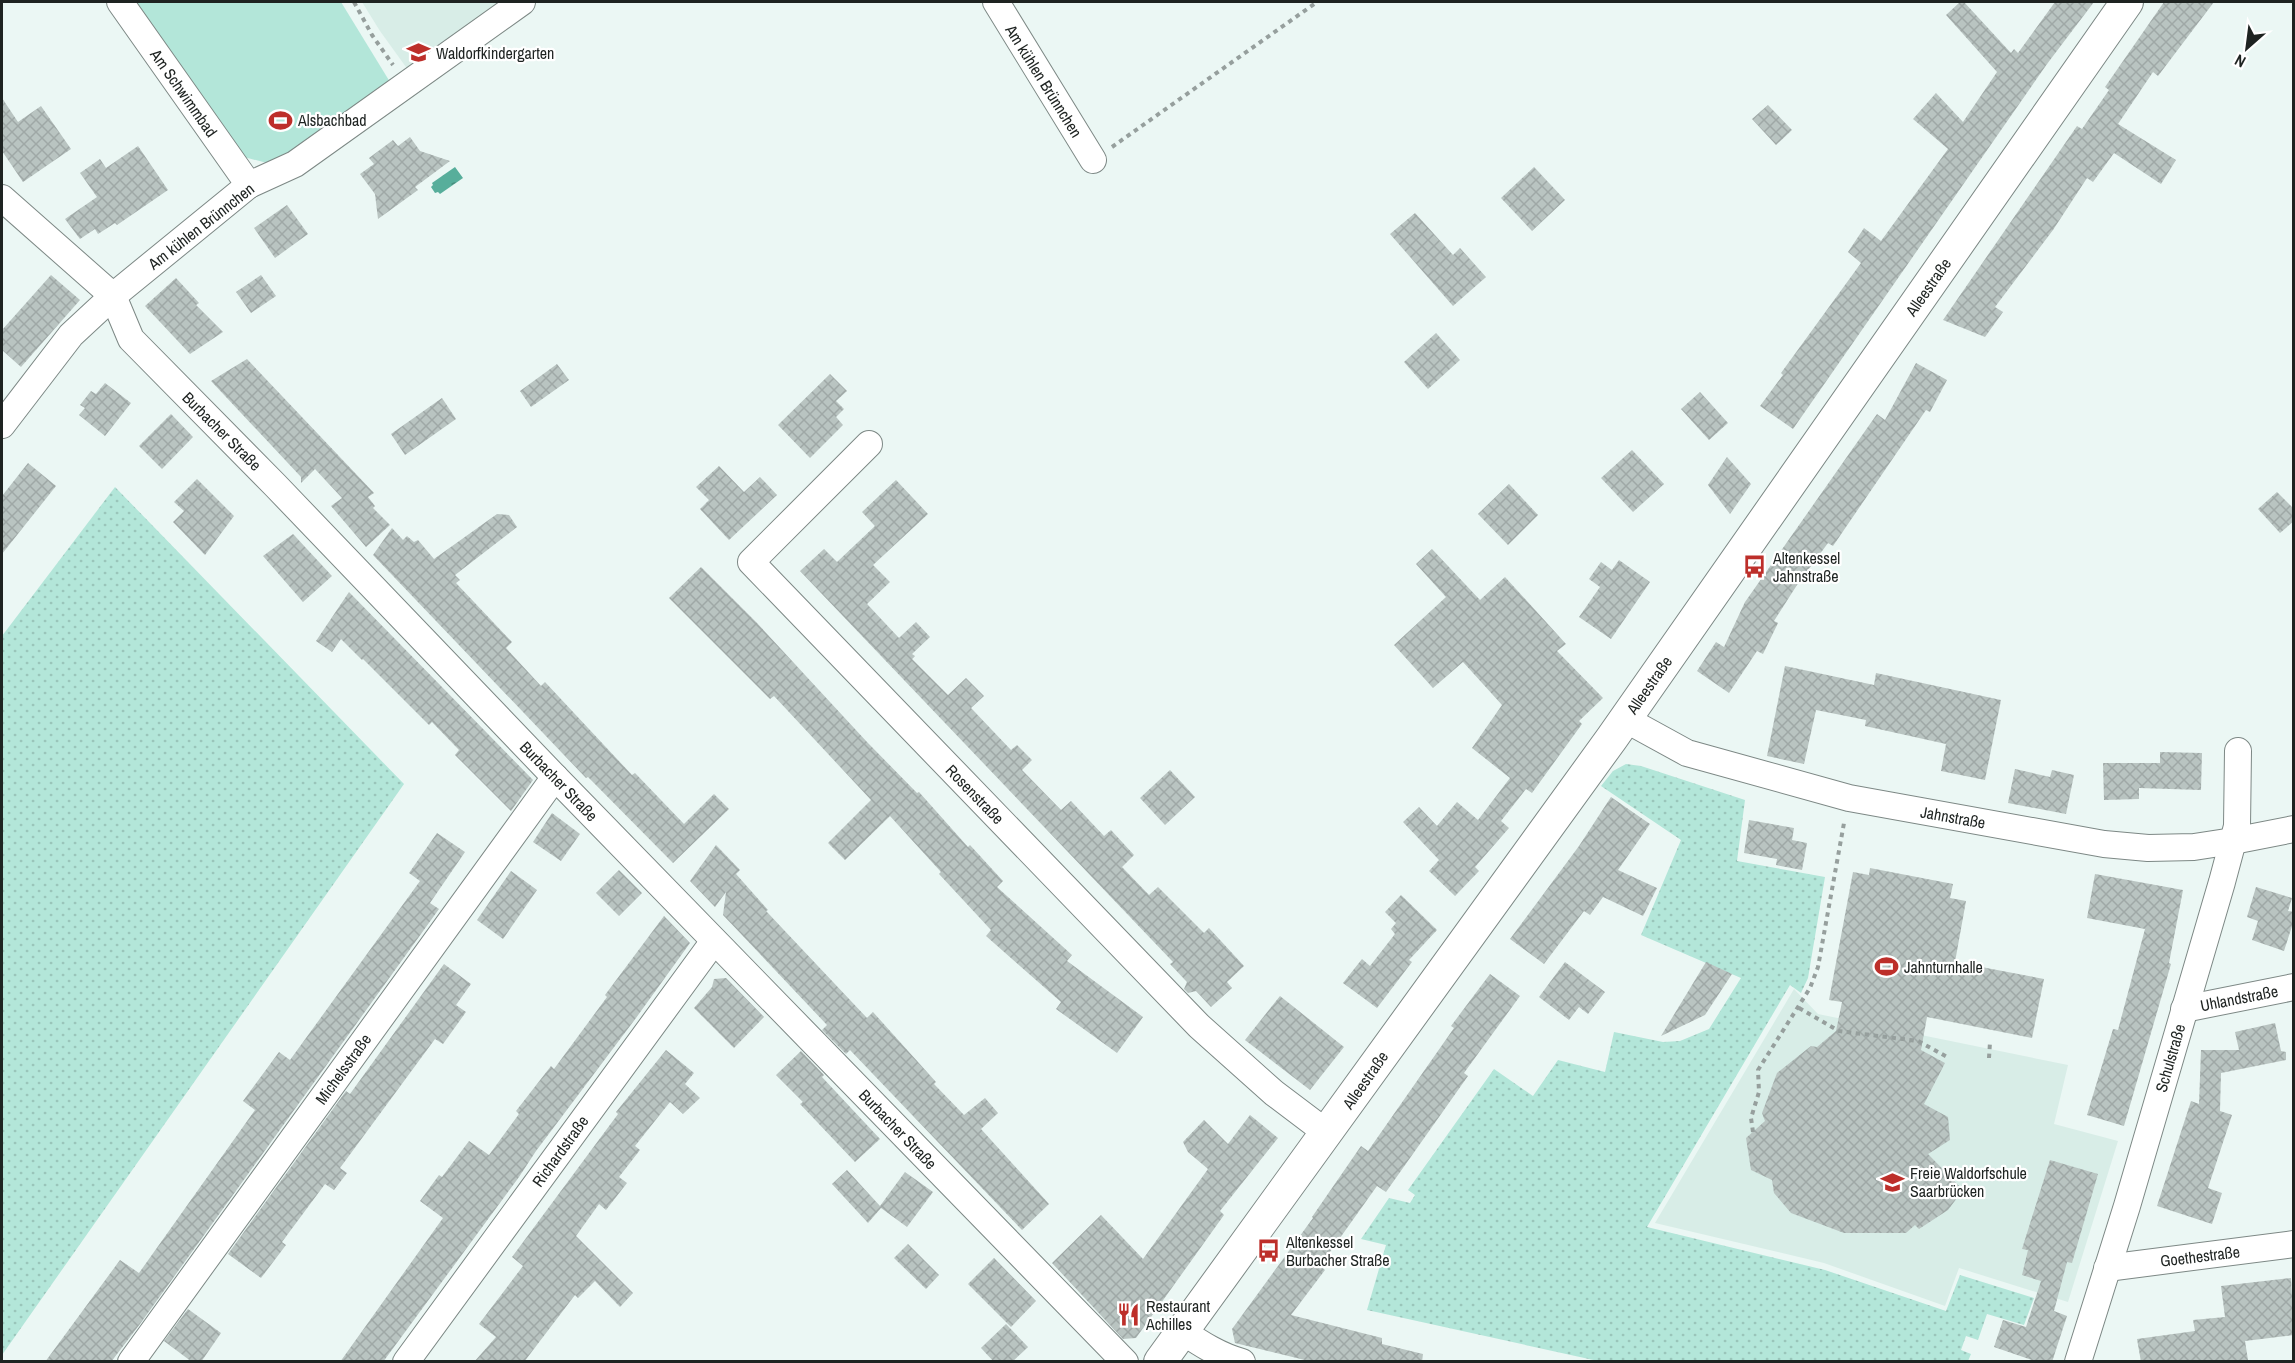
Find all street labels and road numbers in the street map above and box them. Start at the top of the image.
street label: Am kühlen Brünnchen [1000,20,1088,142]
street label: Am Schwimmbad [145,44,222,141]
street label: Am kühlen Brünnchen [143,178,259,275]
street label: Alleestraße [1899,254,1956,321]
street label: Burbacher Straße [178,387,266,475]
street label: Alleestraße [1620,652,1677,719]
street label: Burbacher Straße [515,736,603,826]
street label: Rosenstraße [941,759,1009,829]
street label: Jahnstraße [1919,800,1987,834]
street label: Uhlandstraße [2198,980,2280,1016]
street label: Schulstraße [2150,1021,2190,1095]
street label: Michelsstraße [310,1029,376,1109]
street label: Alleestraße [1336,1047,1393,1114]
street label: Burbacher Straße [854,1084,942,1174]
street label: Richardstraße [527,1111,593,1191]
street label: Goethestraße [2159,1240,2241,1272]

